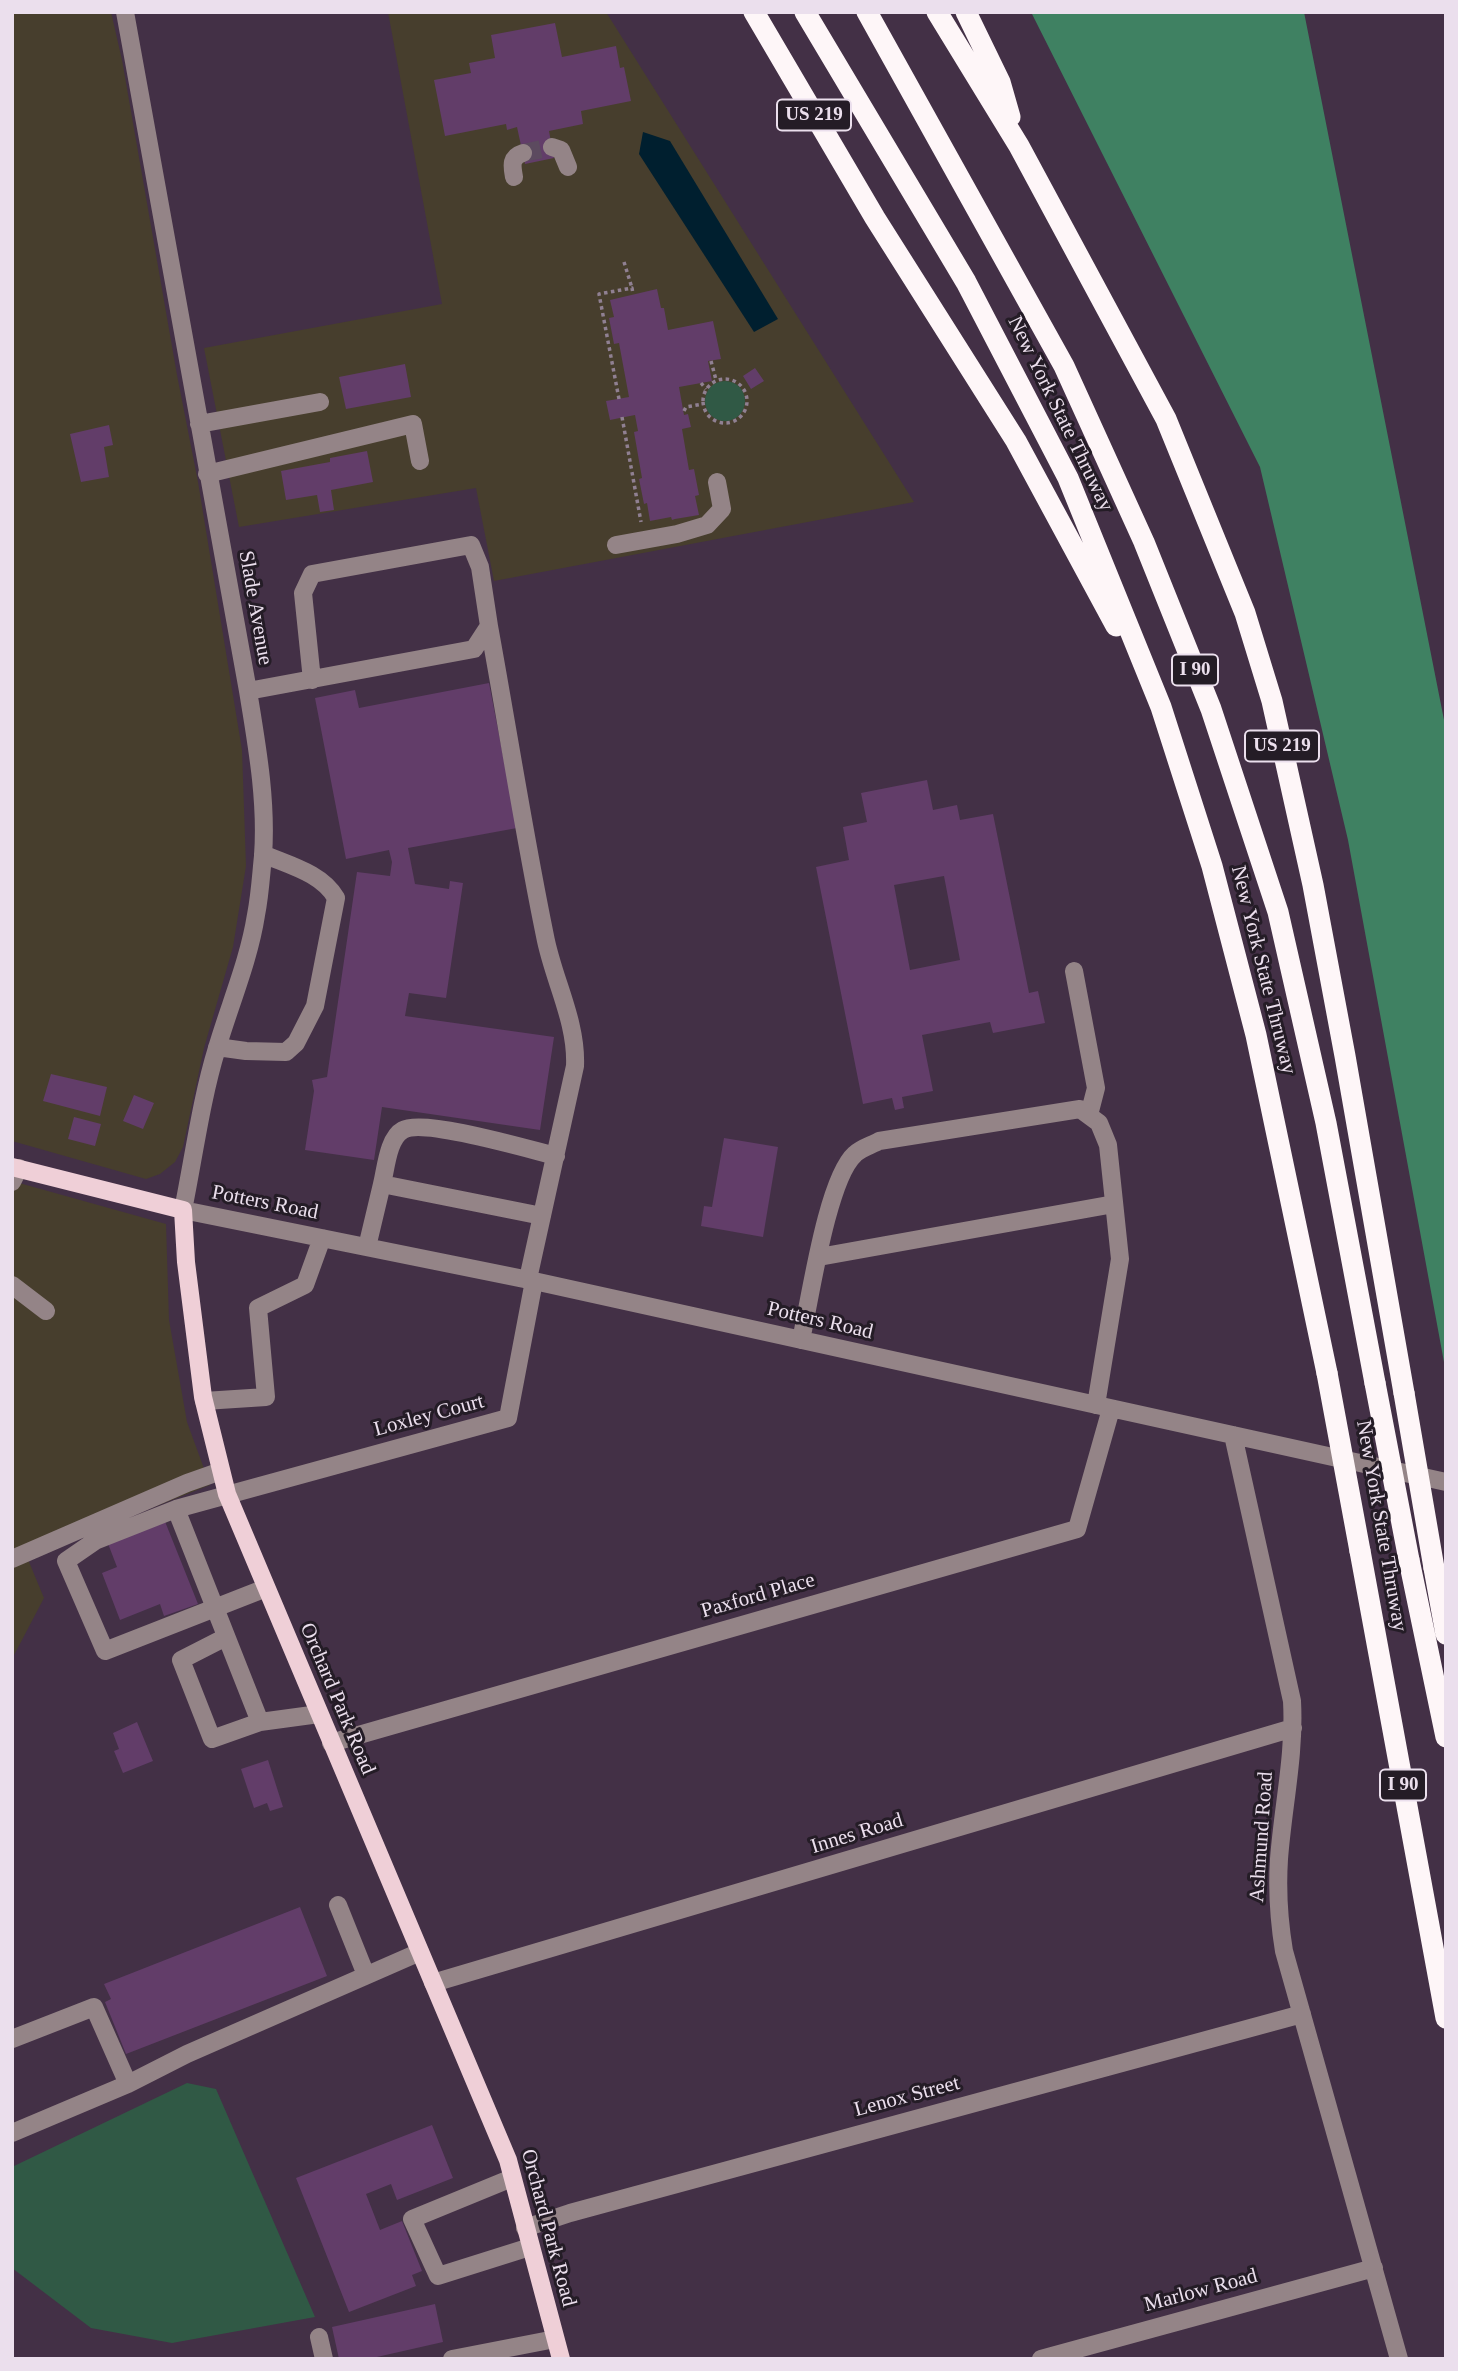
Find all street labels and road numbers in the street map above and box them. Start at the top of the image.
road number: US 219 [777,99,851,130]
street label: New York State Thruway [1002,312,1118,516]
street label: Slade Avenue [233,549,277,667]
road number: I 90 [1172,654,1218,685]
road number: US 219 [1245,730,1319,762]
street label: New York State Thruway [1225,863,1301,1077]
street label: Potters Road [210,1180,320,1226]
street label: Potters Road [765,1297,875,1345]
street label: Loxley Court [371,1389,487,1443]
street label: New York State Thruway [1350,1418,1412,1634]
street label: Paxford Place [698,1568,818,1624]
street label: Orchard Park Road [294,1619,380,1779]
road number: I 90 [1380,1770,1426,1800]
street label: Ashmund Road [1245,1771,1279,1903]
street label: Innes Road [808,1808,906,1860]
street label: Lenox Street [852,2071,962,2123]
street label: Orchard Park Road [515,2146,581,2310]
street label: Marlow Road [1142,2264,1260,2318]

